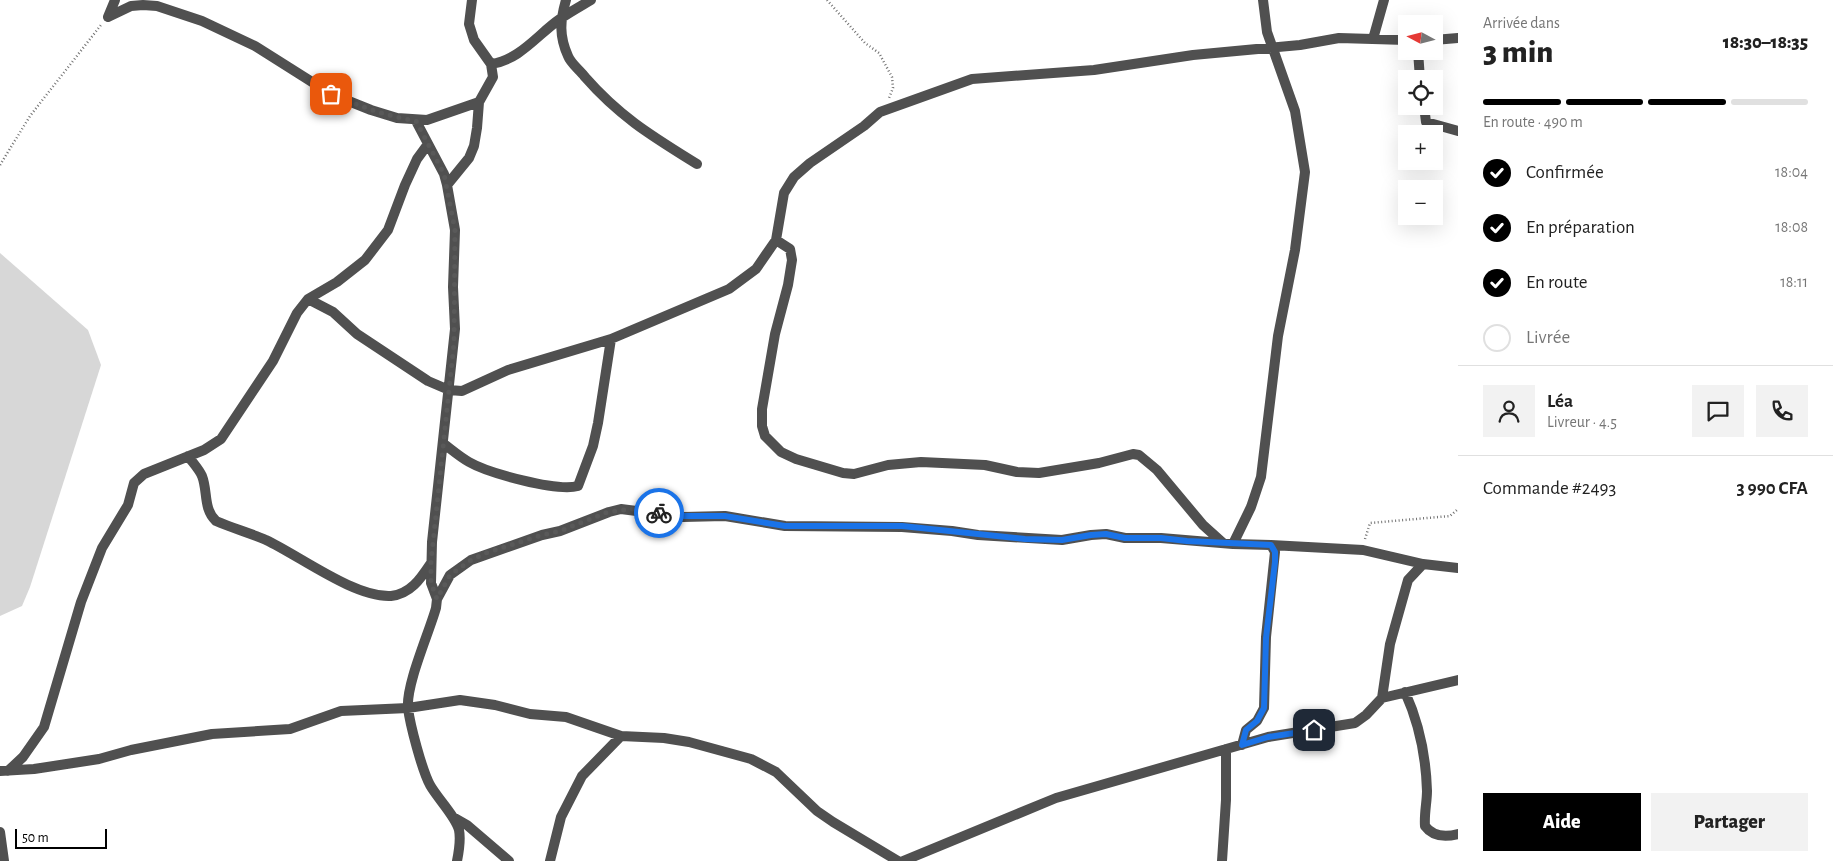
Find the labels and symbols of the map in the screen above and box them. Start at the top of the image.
north arrow [1398,15,1442,60]
pin [310,73,352,115]
courier [634,488,684,538]
pin [1293,709,1335,751]
scale bar [15,826,108,849]

